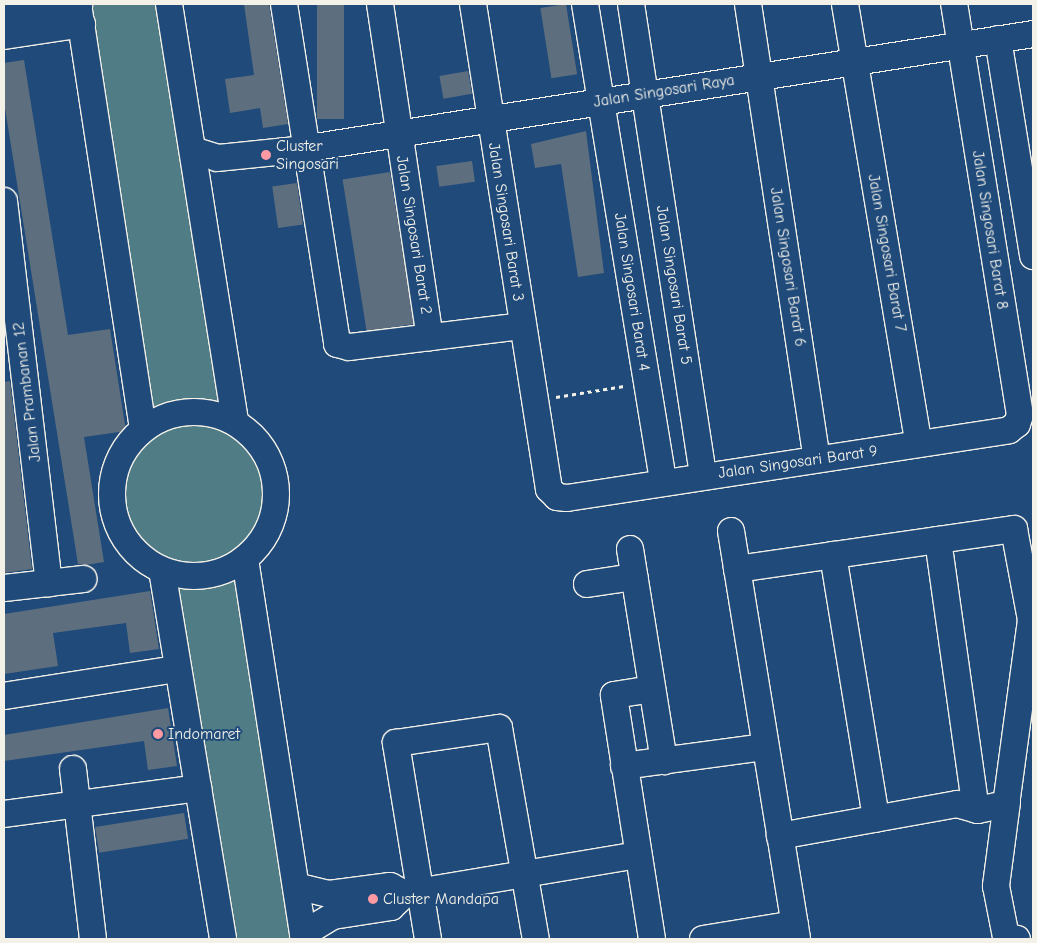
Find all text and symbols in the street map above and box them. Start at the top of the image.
street label: Jalan Singosari Raya [592,70,736,112]
place label: Cluster Singosari [276,136,339,174]
street label: Jalan Singosari Barat 3 [484,141,528,303]
marker: Cluster Singosari [260,149,272,161]
street label: Jalan Singosari Barat 8 [968,149,1012,311]
street label: Jalan Singosari Barat 2 [392,154,436,316]
street label: Jalan Singosari Barat 7 [864,173,910,333]
street label: Jalan Singosari Barat 6 [766,186,810,348]
street label: Jalan Singosari Barat 5 [652,204,696,366]
street label: Jalan Singosari Barat 4 [610,211,654,373]
street label: Jalan Prambanan 12 [9,321,45,463]
street label: Jalan Singosari Barat 9 [717,441,879,483]
place label: Indomaret [168,724,240,744]
marker: Indomaret [152,728,164,740]
place label: Cluster Mandapa [383,889,499,909]
marker: Cluster Mandapa [367,893,379,905]

